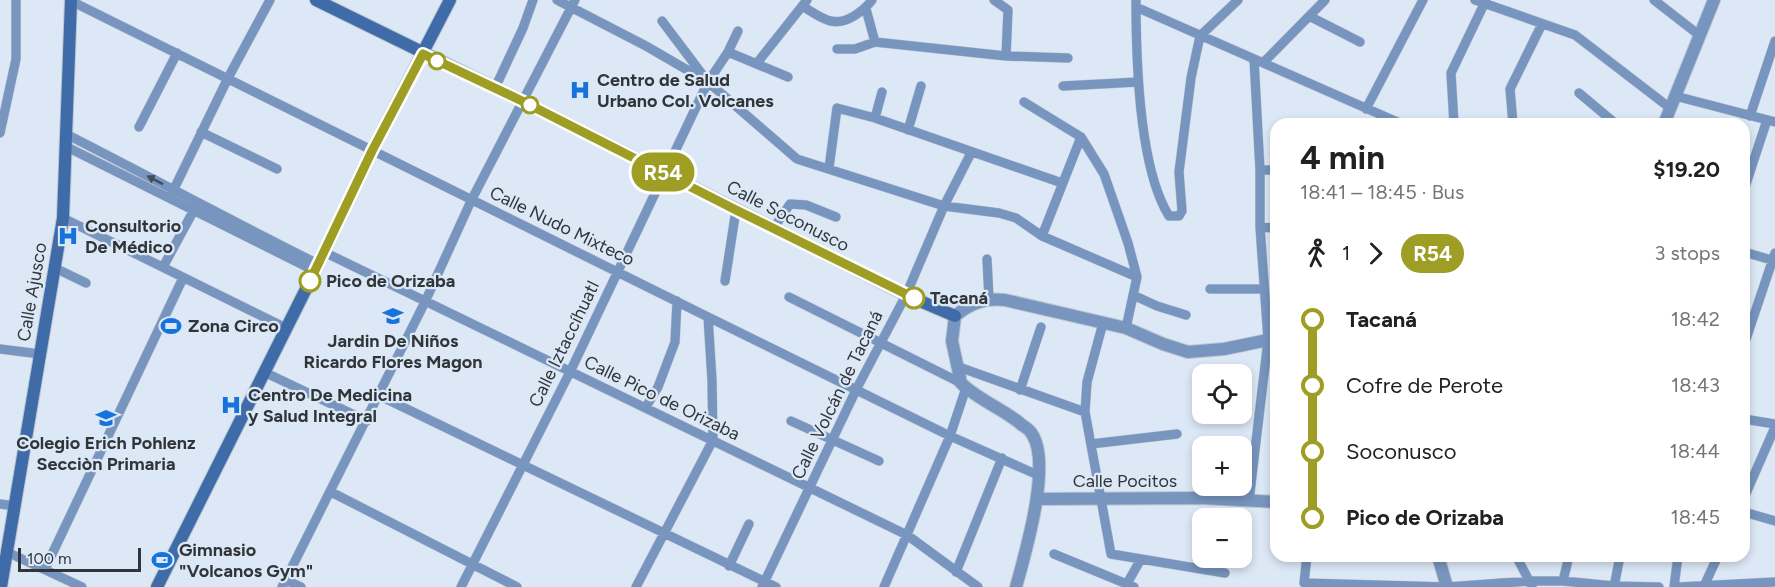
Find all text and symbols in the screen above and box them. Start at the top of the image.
unlabelled marker [428,52,446,70]
place label: Centro de Salud Urbano Col. Volcanes [597,69,774,112]
hospital icon: Centro de Salud Urbano Col. Volcanes [568,78,592,102]
unlabelled marker [521,96,539,114]
text: 4 min [1300,138,1385,177]
line badge: R54 [628,152,698,192]
text: $19.20 [1653,156,1720,183]
text: R54 [643,160,683,185]
one-way arrow [146,175,163,184]
street label: Calle Soconusco [723,176,853,256]
text: 18:41 – 18:45 · Bus [1300,180,1464,204]
street label: Calle Nudo Mixteco [486,181,638,271]
place label: Consultorio De Médico [85,215,181,258]
hospital icon: Consultorio De Médico [56,224,80,248]
icon: walk [1300,237,1333,270]
icon: forward [1359,237,1392,270]
street label: Calle Ajusco [12,241,52,343]
text: 1 [1342,241,1350,265]
text: R54 [1413,241,1452,266]
text: 3 stops [1655,241,1720,265]
marker: Pico de Orizaba [299,270,321,292]
place label: Pico de Orizaba [326,270,455,292]
street label: Calle Iztaccíhuatl [524,277,604,411]
marker: Tacaná [903,287,925,309]
place label: Tacaná [930,287,988,309]
school or university icon: Jardin De Niños Ricardo Flores Magon [381,304,405,328]
text: Tacaná [1346,306,1417,333]
street label: Calle Volcán de Tacaná [787,307,887,483]
text: 18:42 [1671,307,1720,331]
sports icon: Zona Circo [159,314,183,338]
place label: Zona Circo [188,315,279,337]
place label: Jardin De Niños Ricardo Flores Magon [304,330,482,373]
street label: Calle Pico de Orizaba [581,351,743,445]
map controls [1192,364,1252,568]
button: locate [1192,364,1252,424]
text: Cofre de Perote [1346,372,1503,399]
text: 18:43 [1671,373,1720,397]
place label: Centro De Medicina y Salud Integral [248,384,412,427]
hospital icon: Centro De Medicina y Salud Integral [219,393,243,417]
school or university icon: Colegio Erich Pohlenz Secciòn Primaria [94,406,118,430]
place label: Colegio Erich Pohlenz Secciòn Primaria [16,432,196,475]
button: + [1192,436,1252,496]
text: Soconusco [1346,438,1456,465]
text: 18:44 [1670,439,1720,463]
street label: Calle Pocitos [1073,470,1177,492]
text: Pico de Orizaba [1346,504,1504,531]
text: 18:45 [1670,505,1720,529]
button: − [1192,508,1252,568]
place label: Gimnasio "Volcanos Gym" [179,539,313,582]
scale bar [18,545,141,572]
sports icon: Gimnasio "Volcanos Gym" [150,548,174,572]
text: 100 m [27,549,72,568]

